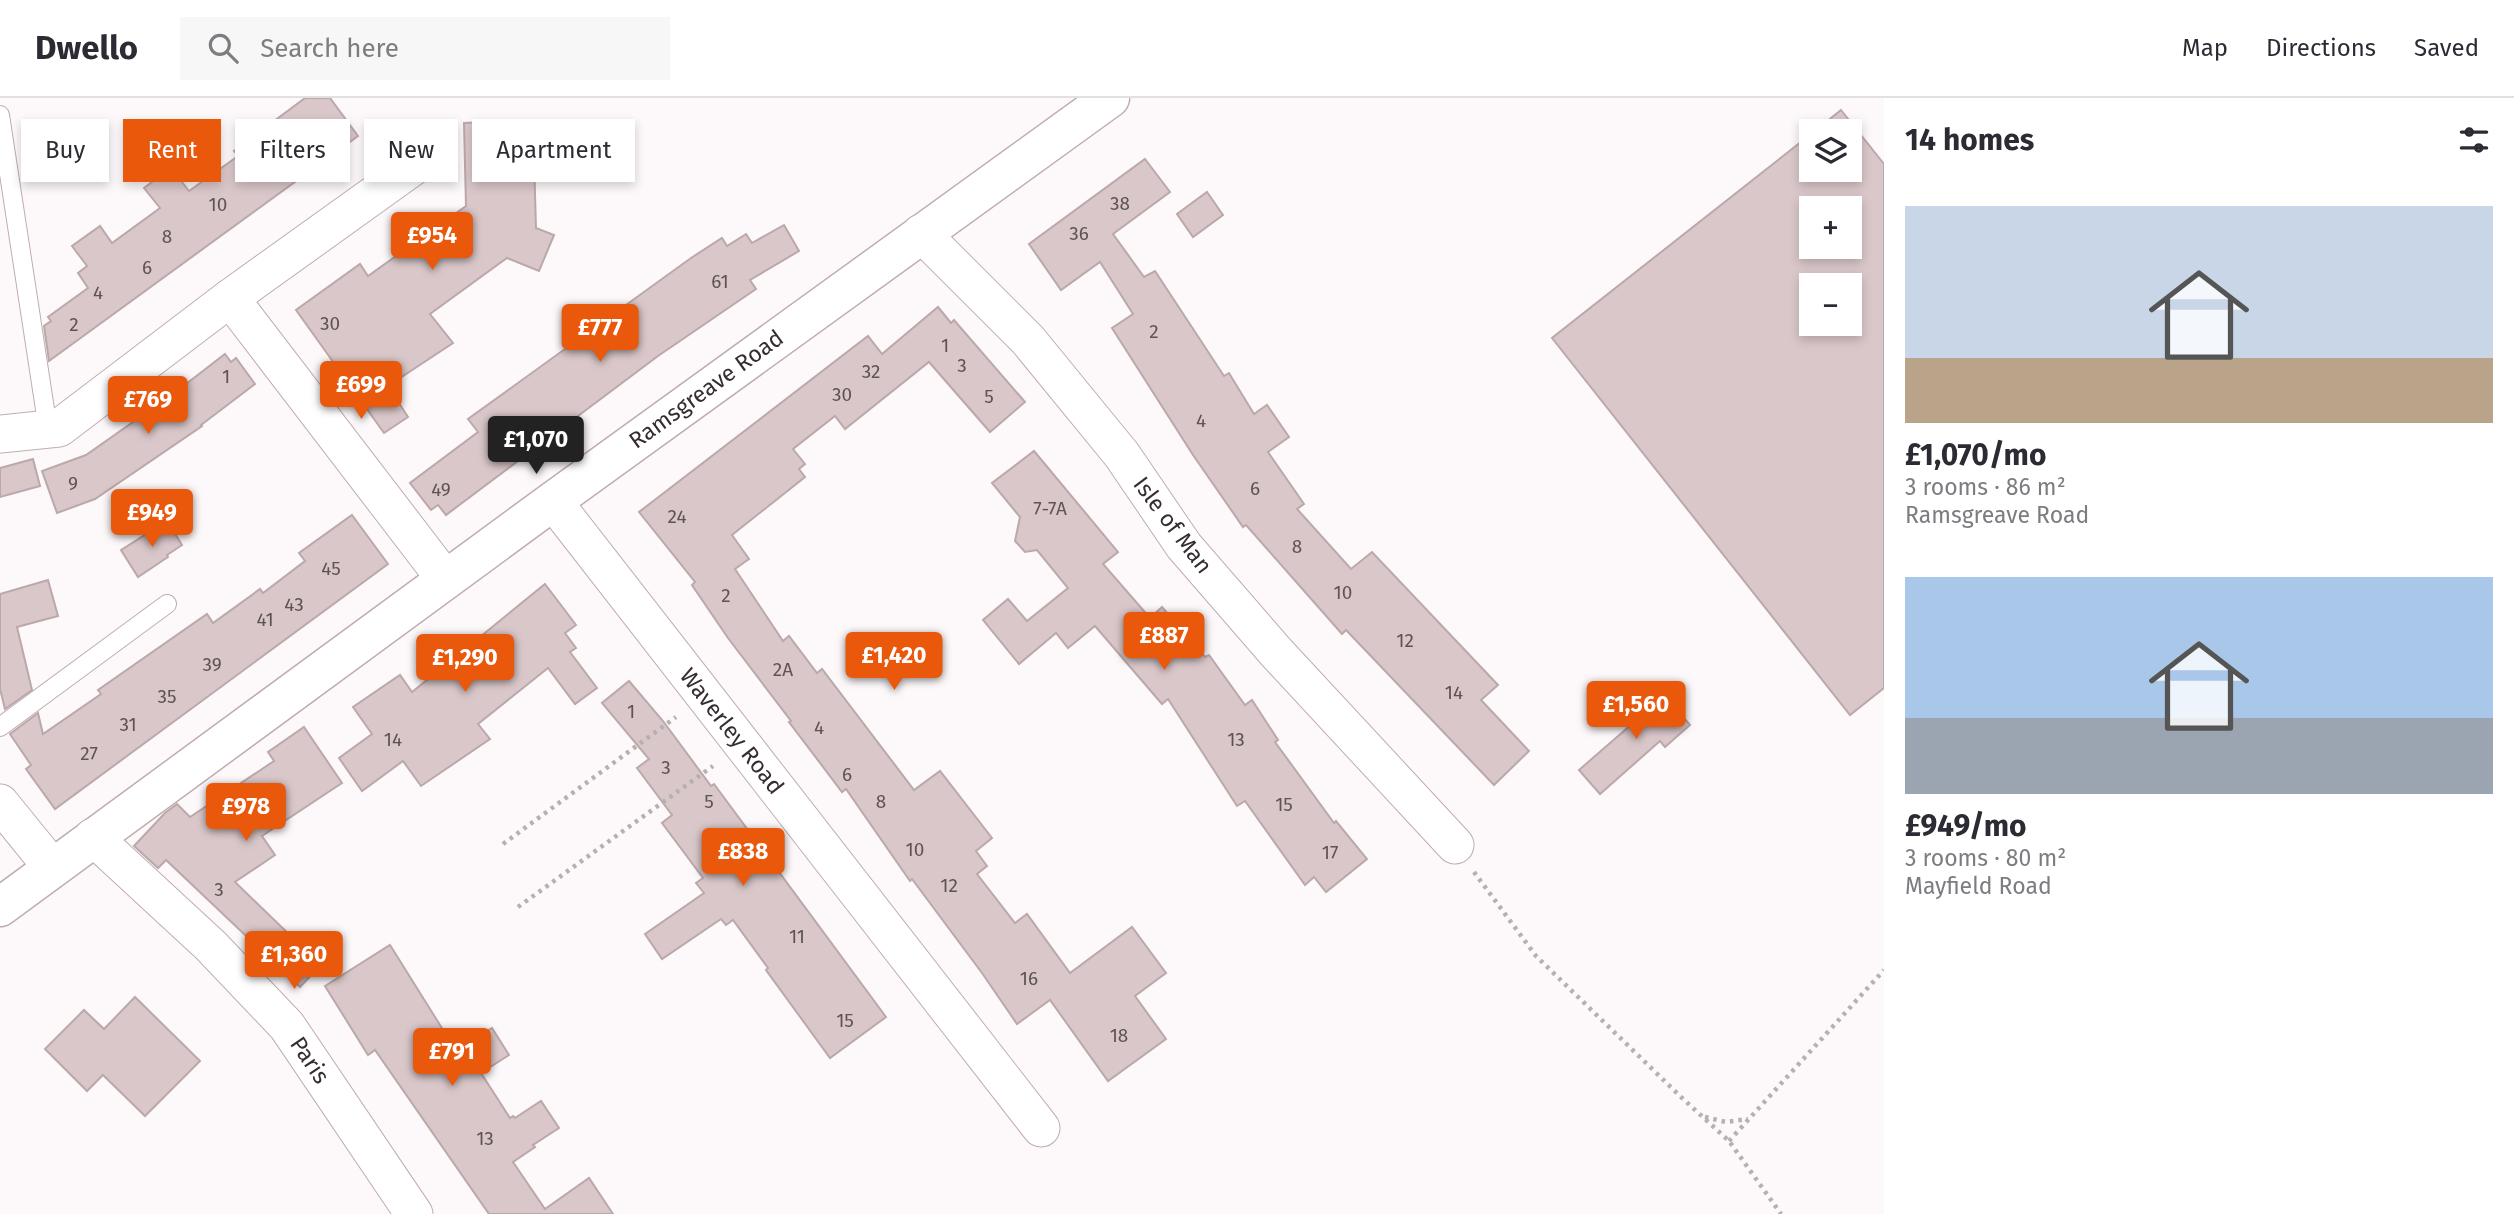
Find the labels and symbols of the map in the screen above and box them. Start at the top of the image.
house number: 38 [1110,192,1130,215]
house number: 10 [209,193,227,216]
pin: £954 [391,212,473,272]
house number: 36 [1069,222,1089,245]
house number: 8 [162,225,172,248]
house number: 6 [142,256,152,279]
house number: 61 [711,270,729,293]
house number: 4 [93,281,103,304]
pin: £777 [559,304,641,364]
house number: 30 [320,312,340,335]
house number: 2 [69,313,79,336]
house number: 2 [1149,320,1159,343]
street label: Ramsgreave Road [623,324,789,454]
house number: 1 [941,334,949,357]
house number: 3 [957,354,967,377]
house number: 32 [862,360,880,383]
pin: £699 [320,362,402,421]
house number: 1 [222,365,230,388]
pin: £769 [107,376,189,436]
house number: 30 [832,383,852,406]
house number: 5 [984,385,994,408]
house number: 4 [1196,409,1206,432]
pin: £1,070 [479,416,593,476]
street label: Isle of Man [1128,471,1218,579]
house number: 9 [68,472,78,495]
house number: 6 [1250,477,1260,500]
house number: 49 [431,478,451,501]
pin: £949 [111,490,193,549]
house number: 7-7A [1033,497,1067,520]
house number: 24 [667,505,687,528]
house number: 8 [1292,535,1302,558]
house number: 45 [321,557,341,580]
house number: 10 [1334,581,1352,604]
house number: 2 [721,584,731,607]
house number: 43 [284,593,304,616]
house number: 41 [256,608,274,631]
pin: £887 [1123,612,1205,672]
house number: 12 [1396,629,1414,652]
pin: £1,420 [837,632,951,692]
pin: £1,290 [408,634,522,694]
house number: 39 [202,653,222,676]
house number: 2A [773,658,793,681]
street label: Waverley Road [674,662,790,800]
house number: 14 [1445,681,1463,704]
pin: £1,560 [1579,682,1693,741]
house number: 35 [157,685,177,708]
house number: 1 [627,700,635,723]
house number: 31 [119,713,137,736]
house number: 4 [814,716,824,739]
house number: 14 [384,728,402,751]
house number: 13 [1227,728,1245,751]
house number: 27 [80,742,98,765]
house number: 3 [661,756,671,779]
house number: 6 [842,763,852,786]
pin: £978 [205,784,287,843]
house number: 5 [704,790,714,813]
house number: 8 [876,790,886,813]
house number: 15 [1275,793,1293,816]
pin: £838 [702,828,784,888]
house number: 10 [906,838,924,861]
house number: 17 [1322,841,1338,864]
house number: 12 [940,874,958,897]
house number: 3 [214,878,224,901]
house number: 11 [789,925,805,948]
pin: £1,360 [237,932,351,991]
house number: 16 [1020,967,1038,990]
house number: 15 [836,1009,854,1032]
house number: 18 [1110,1024,1128,1047]
pin: £791 [411,1028,493,1088]
street label: Paris [284,1031,336,1089]
house number: 13 [476,1127,494,1150]

